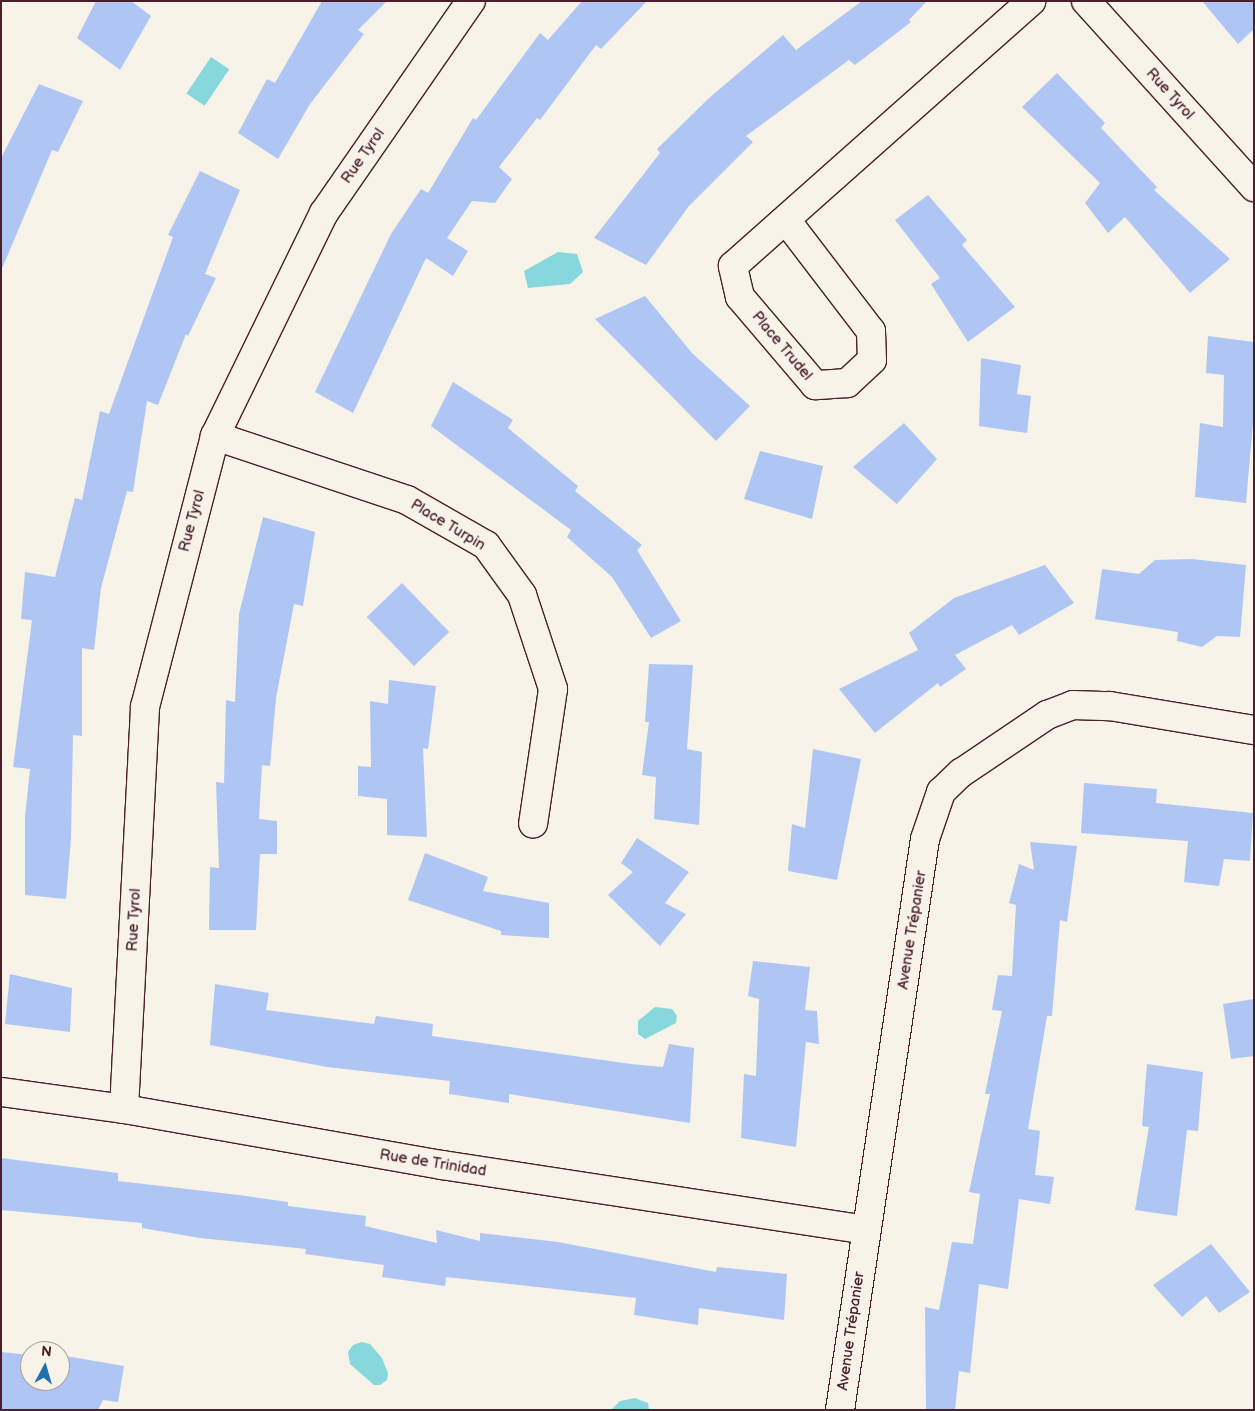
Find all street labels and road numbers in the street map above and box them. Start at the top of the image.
street label: Rue Tyrol [1142,64,1198,124]
street label: Rue Tyrol [337,125,389,187]
street label: Place Trudel [748,308,816,384]
street label: Rue Tyrol [175,488,209,554]
street label: Place Turpin [407,496,489,554]
street label: Avenue Trépanier [894,869,930,991]
street label: Rue Tyrol [123,888,145,952]
street label: Rue de Trinidad [378,1146,488,1180]
street label: Avenue Trépanier [834,1270,868,1392]

